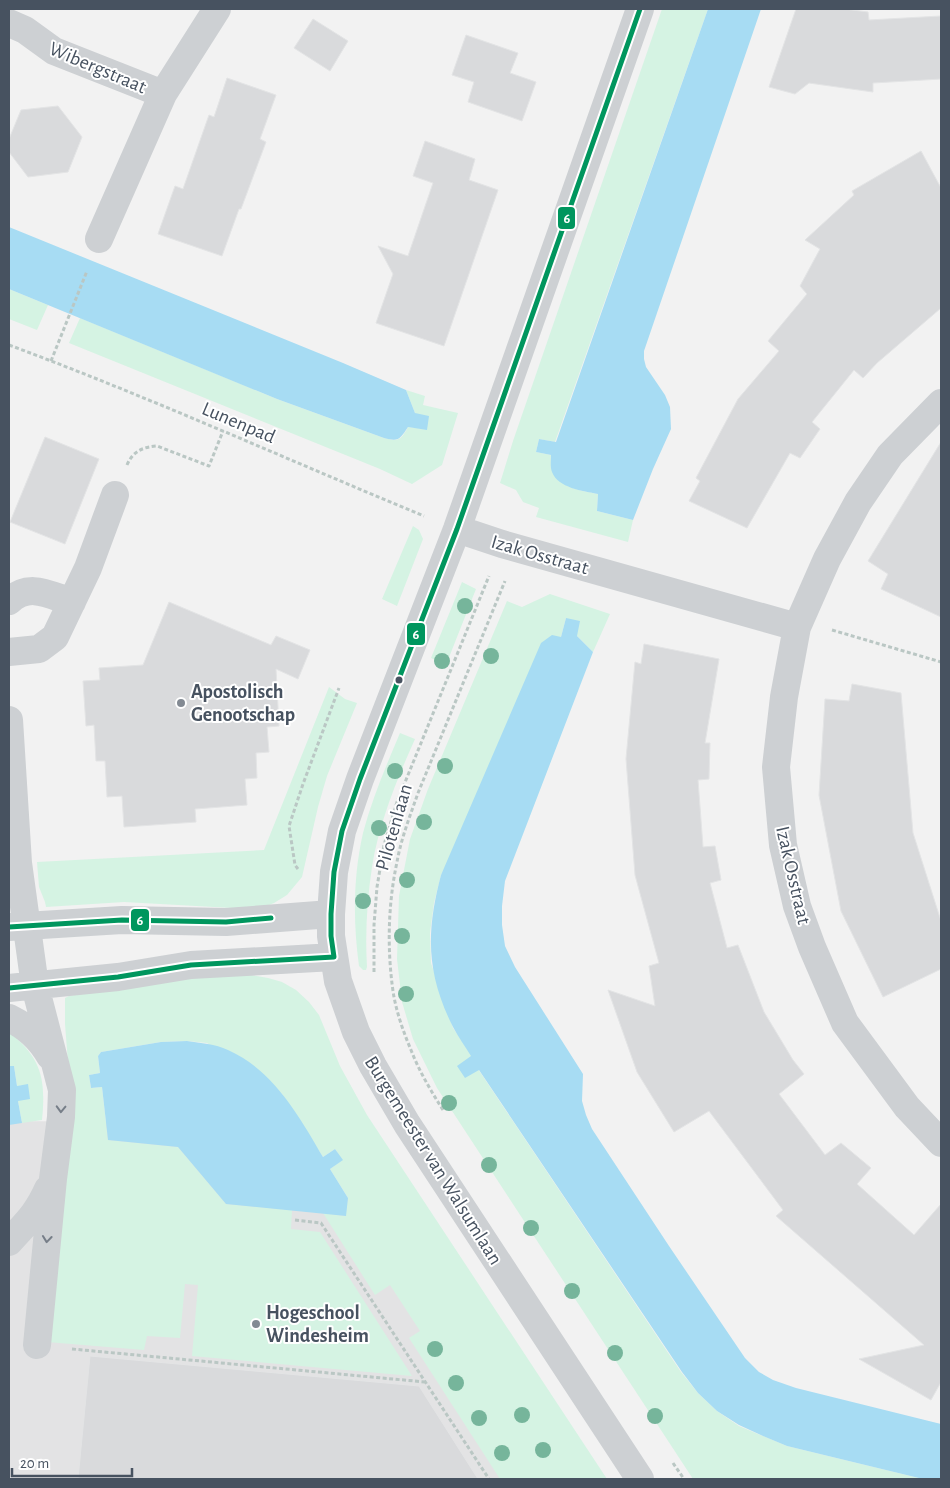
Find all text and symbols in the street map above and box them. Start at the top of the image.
street label: Wibergstraat [46,39,150,98]
line badge: 6 [557,206,576,230]
text: 6 [564,212,571,226]
street label: Lunenpad [199,398,278,447]
street label: Izak Osstraat [489,532,591,579]
line badge: 6 [406,622,426,646]
text: 6 [413,628,420,642]
unlabelled marker [394,675,404,685]
place label: Apostolisch Genootschap [191,682,295,725]
marker: Apostolisch Genootschap [175,697,187,709]
street label: Pilotenlaan [372,782,416,873]
street label: Izak Osstraat [772,824,814,927]
line badge: 6 [130,908,150,932]
text: 6 [137,914,144,928]
street label: Burgemeester van Walsumlaan [361,1053,506,1268]
one-way arrow [56,1106,67,1114]
one-way arrow [42,1235,53,1243]
place label: Hogeschool Windesheim [266,1303,369,1346]
marker: Hogeschool Windesheim [250,1318,262,1330]
scale bar [12,1446,132,1478]
text: 20 m [20,1456,49,1471]

